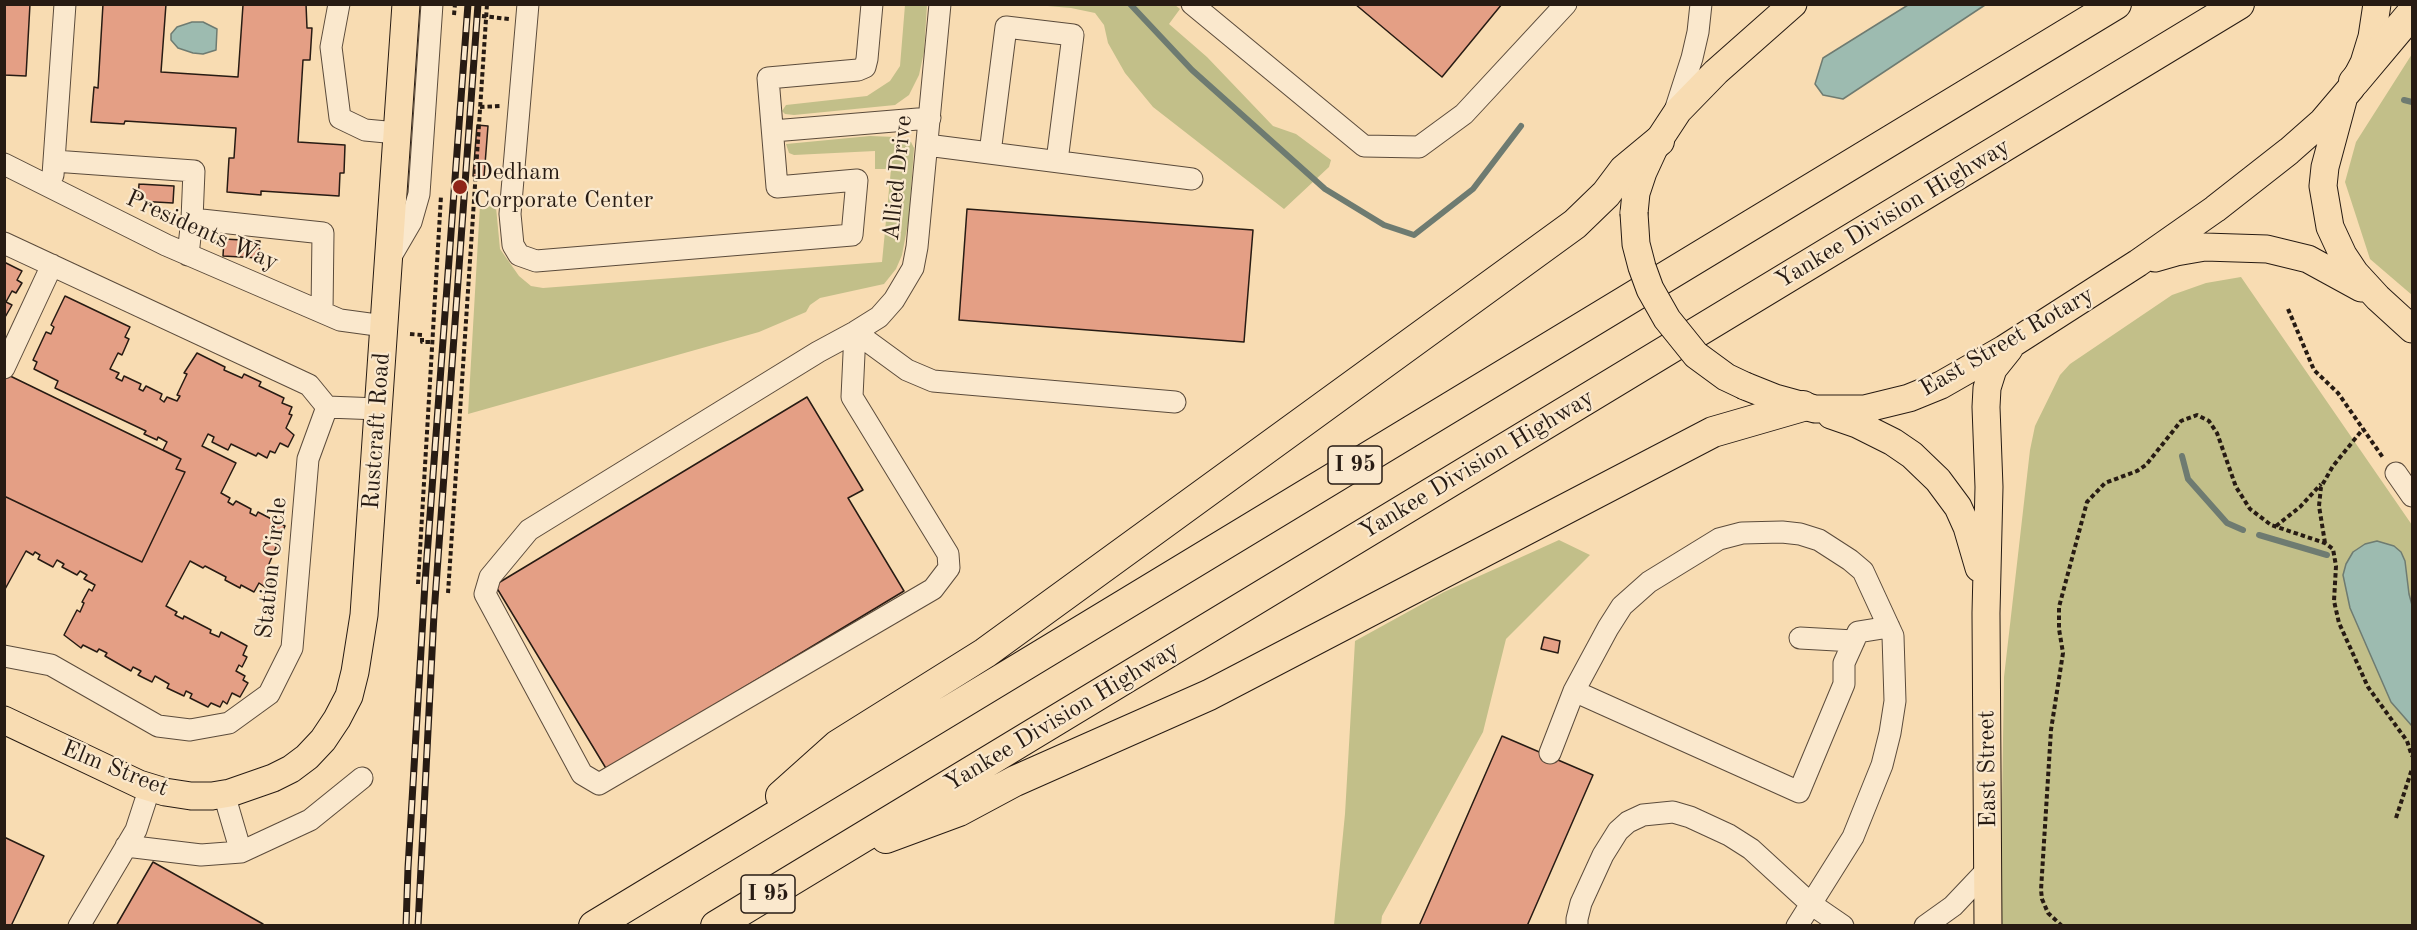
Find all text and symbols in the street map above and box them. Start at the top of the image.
street label: Allied Drive [877,114,919,242]
street label: Yankee Division Highway [1771,133,2015,295]
place label: Dedham Corporate Center [474,159,653,215]
marker: Dedham Corporate Center [451,178,469,196]
street label: Presidents Way [121,184,283,278]
street label: East Street Rotary [1915,280,2099,404]
street label: Rustcraft Road [357,351,397,511]
street label: Yankee Division Highway [1355,384,1599,546]
road number: I 95 [1328,446,1382,484]
street label: Station Circle [250,496,294,640]
street label: Yankee Division Highway [940,636,1184,798]
street label: East Street [1973,710,2003,828]
street label: Elm Street [57,735,173,803]
road number: I 95 [741,875,795,913]

